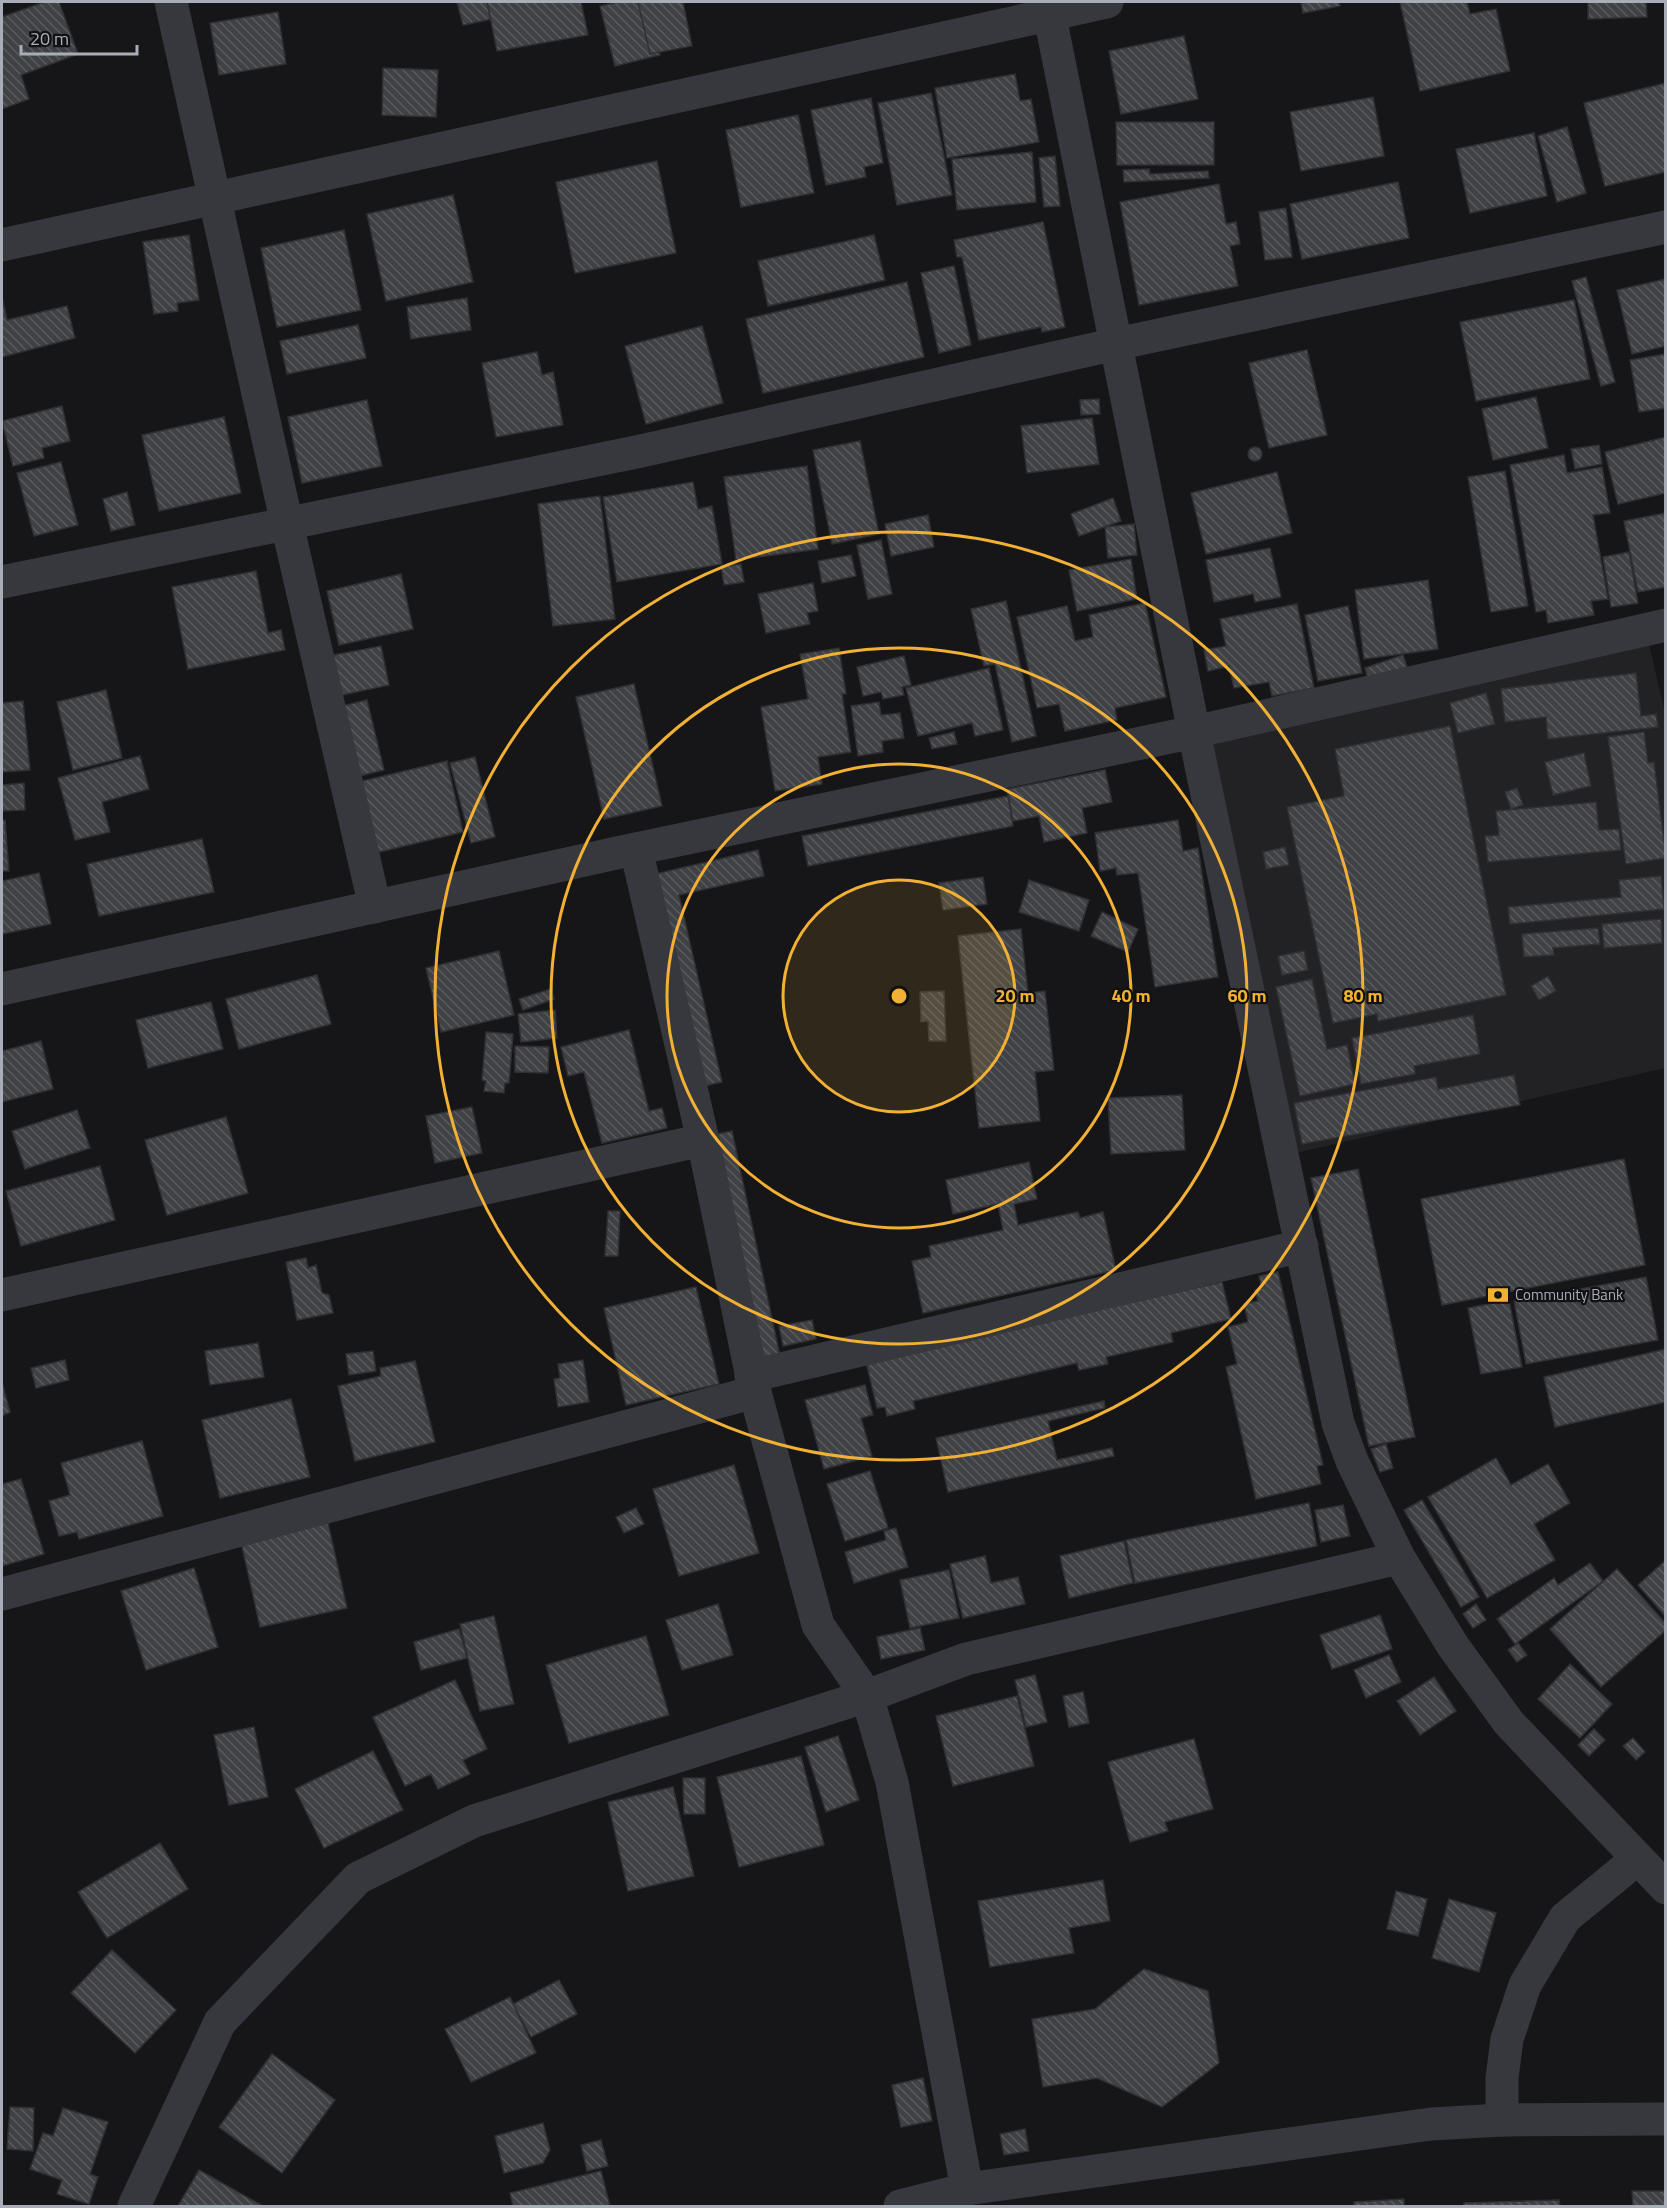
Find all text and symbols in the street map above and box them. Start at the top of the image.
scale bar [21,18,136,56]
text: 20 m [30,25,69,52]
text: 20 m [995,982,1035,1009]
text: 40 m [1111,982,1151,1009]
text: 60 m [1227,982,1267,1009]
text: 80 m [1343,982,1383,1009]
centre of rings [889,986,909,1006]
bank icon: Community Bank [1486,1283,1510,1307]
place label: Community Bank [1515,1283,1623,1306]

